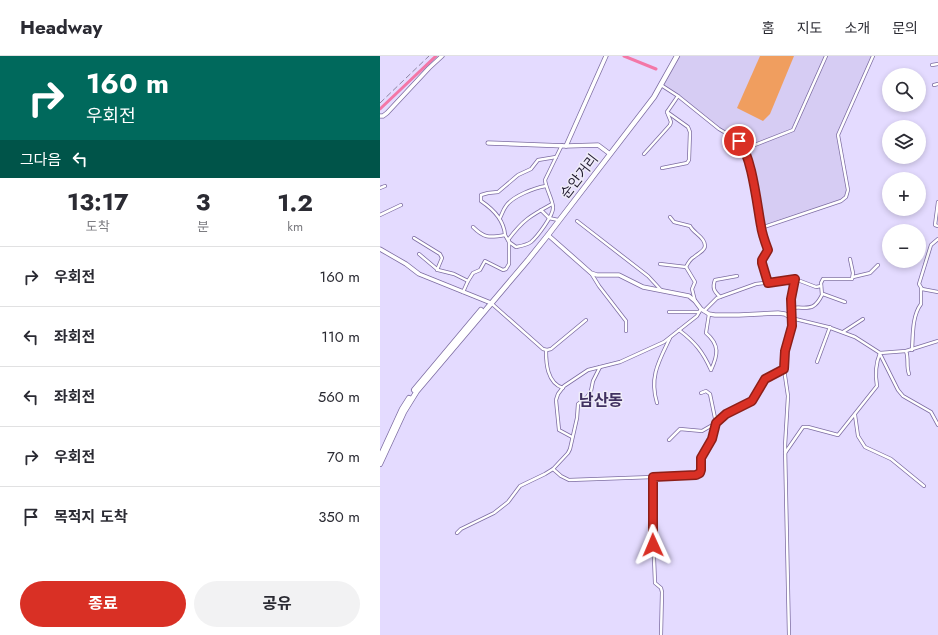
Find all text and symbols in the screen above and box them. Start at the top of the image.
text: Headway [20,14,102,41]
text: 홈 [762,18,775,38]
text: 지도 [797,18,822,38]
text: 소개 [844,18,870,38]
text: 문의 [892,18,918,38]
text: 160 m [86,63,169,104]
map controls [882,68,926,268]
button: search [882,68,926,112]
icon: right [20,72,72,124]
text: 우회전 [86,103,136,129]
button: layers [882,120,926,164]
pin [722,124,756,158]
icon: arrive [728,130,750,152]
icon: left [69,148,91,170]
text: 그다음 [20,149,61,171]
street label: 순안거리 [555,150,603,202]
button: + [882,172,926,216]
text: 13:17 [67,184,129,219]
text: 3 [195,184,210,219]
text: 1.2 [277,185,313,220]
text: 도착 [86,217,110,236]
text: 분 [197,217,209,236]
text: km [287,217,303,236]
button: − [882,224,926,268]
icon: right [20,266,42,288]
text: 우회전 [54,266,95,288]
text: 160 m [319,266,360,288]
icon: left [20,326,42,348]
text: 좌회전 [54,326,95,348]
text: 110 m [321,326,360,348]
icon: left [20,386,42,408]
text: 좌회전 [54,386,95,408]
text: 560 m [318,386,360,408]
district label: 남산동 [579,389,623,412]
icon: right [20,446,42,468]
text: 우회전 [54,446,95,468]
text: 70 m [327,446,360,468]
icon: arrive [20,506,42,528]
text: 목적지 도착 [54,506,128,528]
text: 350 m [318,506,360,528]
position arrow [632,524,674,566]
button: 종료 [20,581,186,627]
button: 공유 [194,581,360,627]

